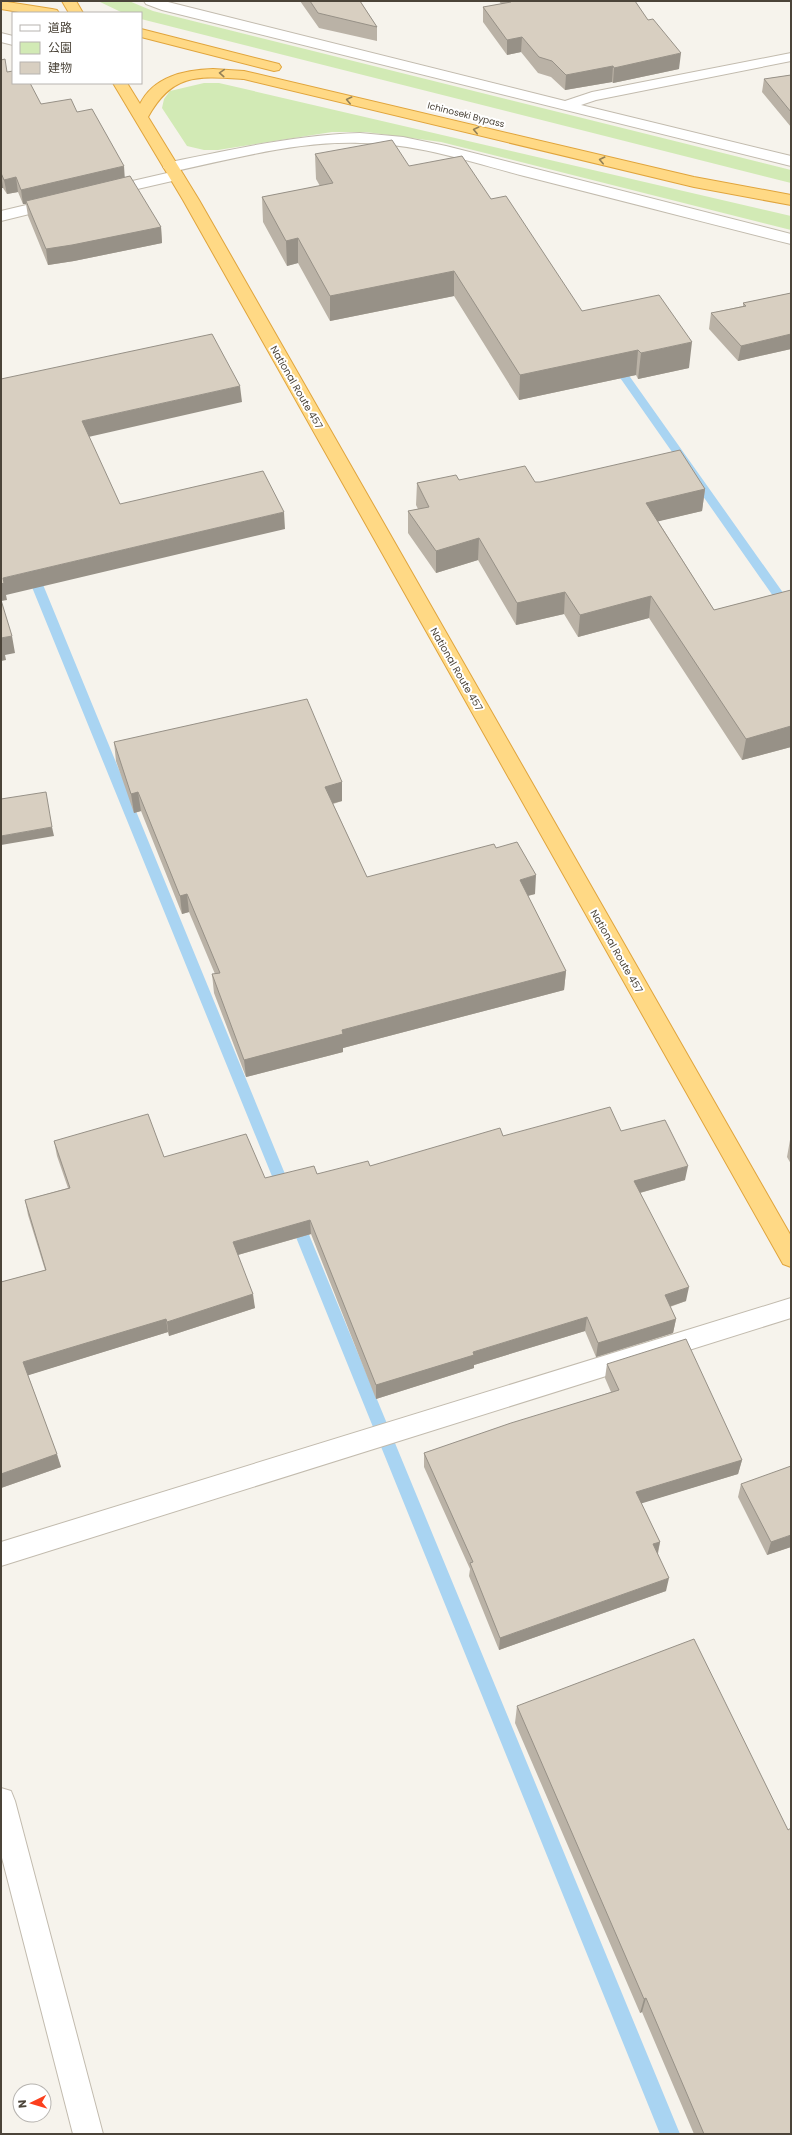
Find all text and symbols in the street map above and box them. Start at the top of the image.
legend [12,12,142,84]
text: 道路 [48,19,72,36]
text: 公園 [48,39,72,56]
text: 建物 [48,59,72,76]
one-way arrow [219,68,225,77]
one-way arrow [346,96,353,105]
street label: Ichinoseki Bypass [426,100,506,130]
one-way arrow [473,126,480,135]
one-way arrow [599,156,606,165]
street label: National Route 457 [267,343,327,432]
street label: National Route 457 [427,625,487,714]
street label: National Route 457 [587,907,647,996]
north arrow [12,2083,52,2123]
text: N [14,2099,30,2109]

